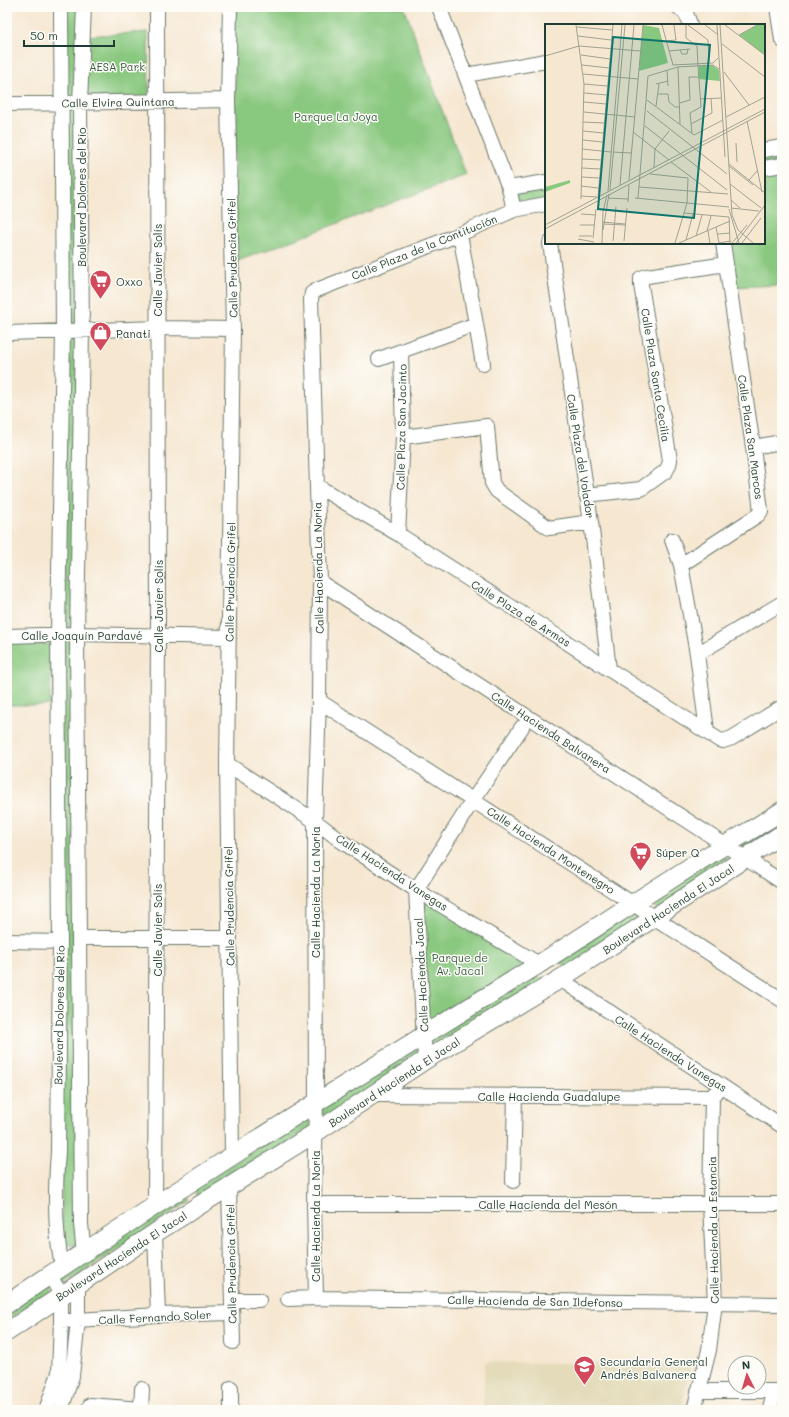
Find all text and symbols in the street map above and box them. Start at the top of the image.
scale bar [24,22,114,48]
inset map [545,24,765,244]
text: 50 m [30,27,58,43]
park label: AESA Park [89,59,145,74]
street label: Calle Elvira Quintana [61,94,175,110]
park label: Parque La Joya [294,109,378,124]
street label: Boulevard Dolores del Río [74,127,89,267]
street label: Calle Prudencia Grifel [223,198,241,318]
street label: Calle Plaza de la Contitución [349,211,499,283]
street label: Calle Javier Solís [150,224,165,316]
supermarket icon: Oxxo [88,268,114,301]
place label: Oxxo [116,274,143,289]
street label: Calle Plaza Santa Cecilia [638,307,674,443]
shop icon: Panati [87,320,113,353]
place label: Panati [116,326,151,341]
street label: Calle Plaza San Jacinto [392,363,410,490]
street label: Calle Plaza San Marcos [735,374,767,500]
street label: Calle Plaza del Volador [564,393,598,519]
street label: Calle Hacienda La Noria [309,502,327,634]
street label: Calle Prudencia Grifel [221,522,239,642]
street label: Calle Javier Solís [151,560,166,652]
street label: Calle Plaza de Armas [468,576,574,650]
street label: Calle Joaquín Pardavé [21,628,143,643]
street label: Calle Hacienda Balvanera [488,688,614,776]
street label: Calle Hacienda Montenegro [484,803,618,897]
street label: Calle Hacienda La Noria [308,826,323,958]
street label: Calle Hacienda Vanegas [333,830,451,914]
supermarket icon: Súper Q [628,839,654,872]
place label: Súper Q [656,845,699,860]
street label: Calle Prudencia Grifel [220,846,238,966]
street label: Boulevard Hacienda El Jacal [599,861,737,957]
street label: Calle Javier Solís [150,884,165,976]
street label: Calle Hacienda Jacal [411,918,431,1032]
street label: Boulevard Dolores del Río [50,945,68,1085]
park label: Parque de Av. Jacal [432,950,488,978]
street label: Calle Hacienda Vanegas [612,1011,730,1095]
street label: Boulevard Hacienda El Jacal [325,1034,463,1130]
street label: Calle Hacienda Guadalupe [478,1089,620,1104]
street label: Calle Hacienda La Noria [308,1150,323,1282]
street label: Calle Hacienda La Estancia [704,1156,722,1304]
street label: Calle Hacienda del Mesón [479,1197,617,1212]
street label: Calle Prudencia Grifel [222,1204,240,1324]
street label: Boulevard Hacienda El Jacal [52,1208,190,1304]
street label: Calle Hacienda de San Ildefonso [447,1292,623,1310]
street label: Calle Fernando Soler [98,1307,212,1327]
school or university icon: Secundaria General Andrés Balvanera [572,1354,598,1387]
place label: Secundaria General Andrés Balvanera [600,1354,708,1382]
north arrow [727,1355,767,1395]
text: N [741,1357,751,1372]

